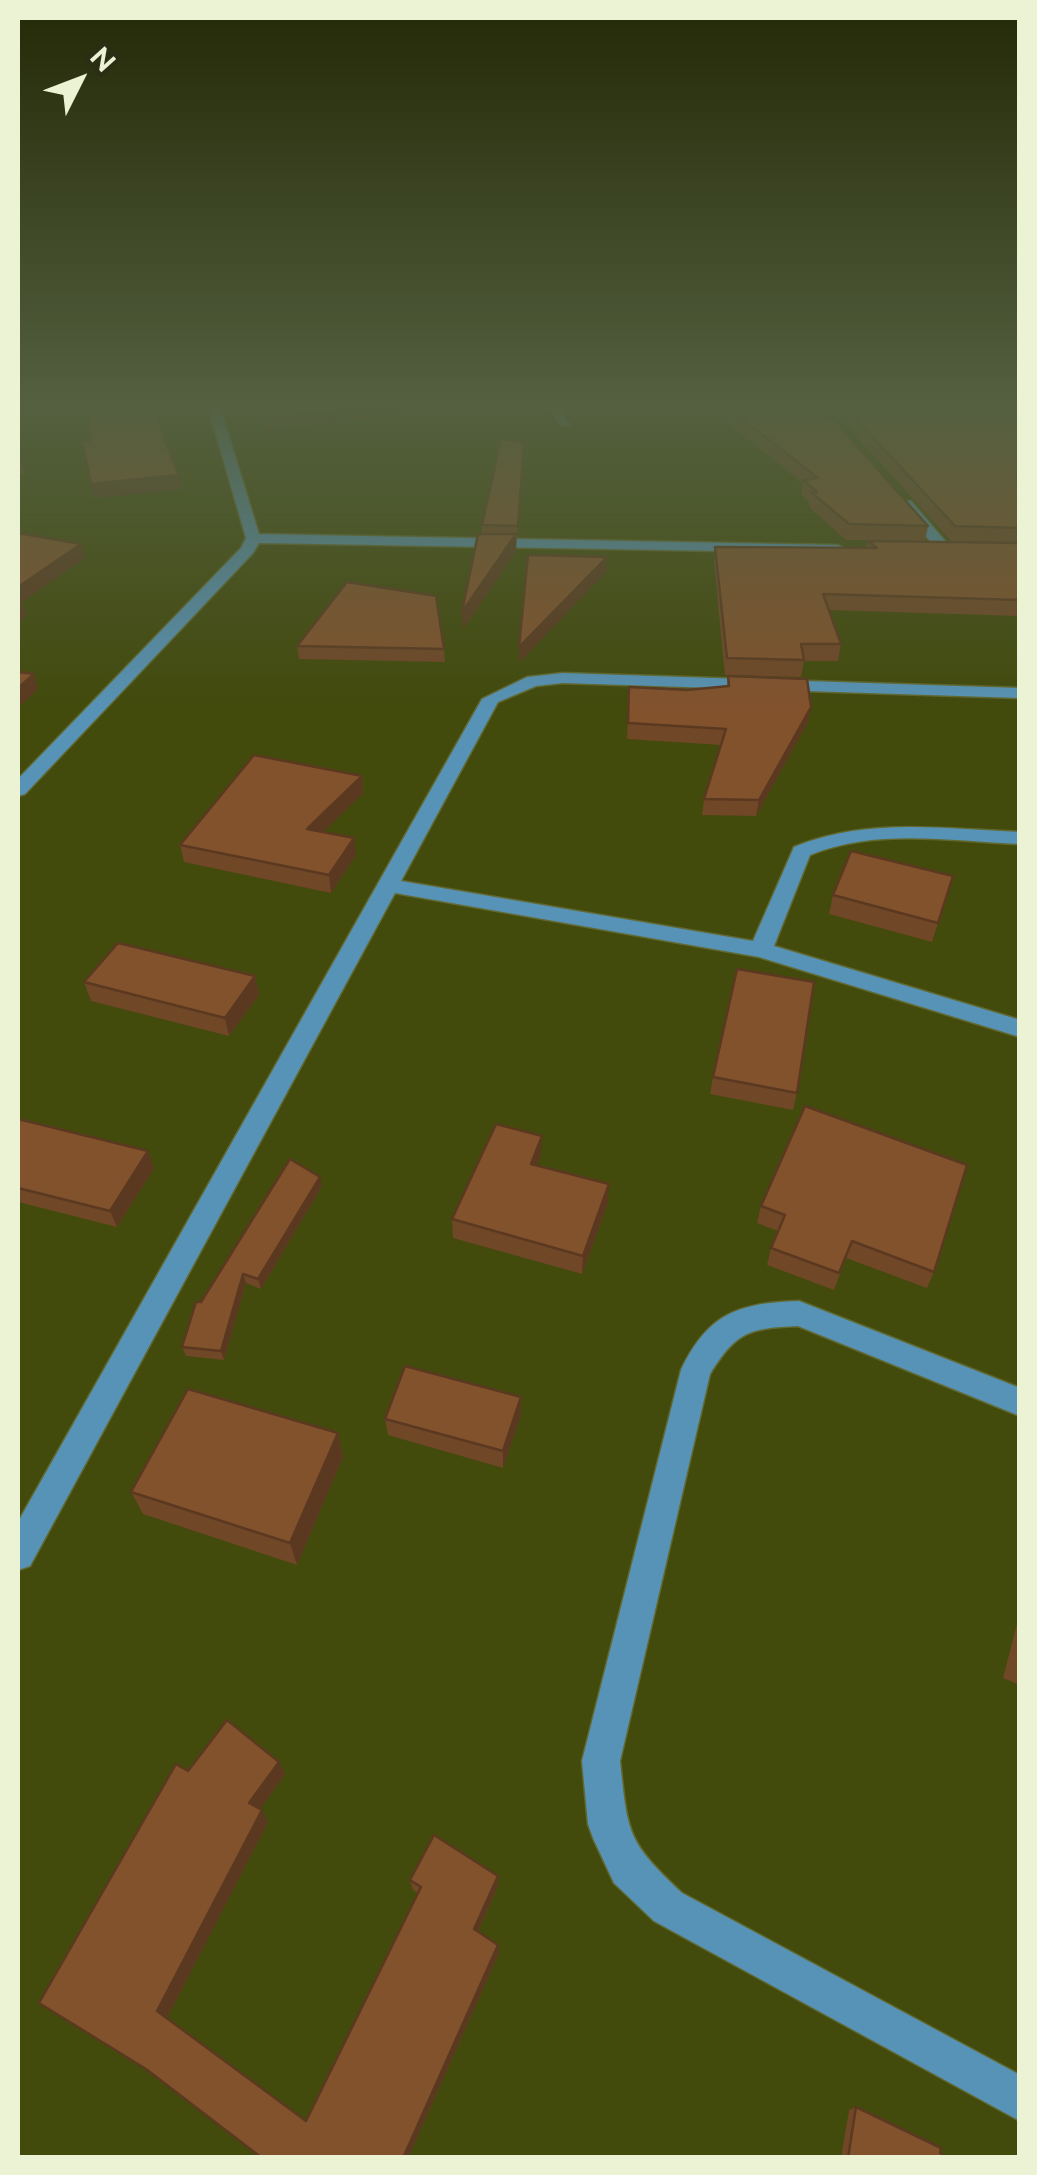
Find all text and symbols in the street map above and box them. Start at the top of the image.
north arrow [30,30,130,130]
text: N [83,41,122,79]

